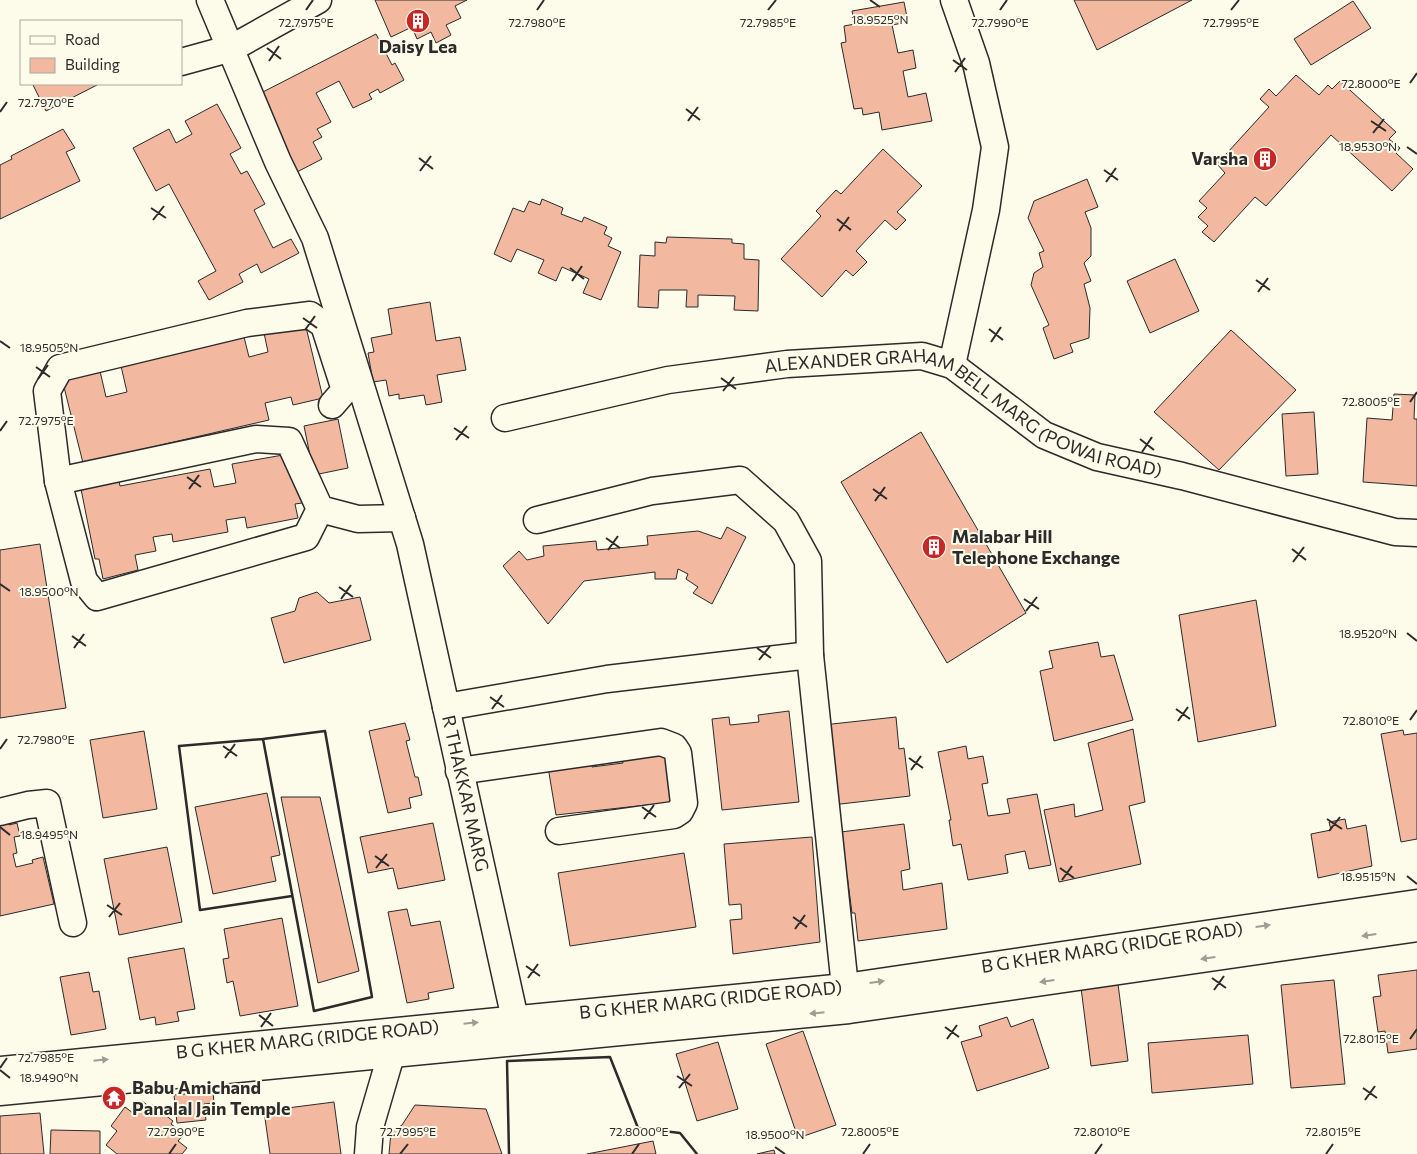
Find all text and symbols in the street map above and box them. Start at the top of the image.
building icon: Daisy Lea [405,8,431,34]
text: 18.9525°N [851,12,909,26]
text: 72.7975°E [278,15,334,29]
text: 72.7980°E [508,15,566,29]
text: 72.7985°E [740,15,796,29]
text: 72.7990°E [971,15,1029,29]
text: 72.7995°E [1203,15,1259,29]
legend [20,20,182,85]
text: Road [65,30,100,48]
place label: Daisy Lea [379,35,457,57]
text: Building [65,55,120,73]
text: 72.8000°E [1341,76,1401,90]
text: 72.7970°E [18,95,74,109]
text: 18.9530°N [1339,139,1397,153]
building icon: Varsha [1252,146,1278,172]
place label: Varsha [1191,147,1248,169]
text: 18.9505°N [20,340,78,354]
street label: ALEXANDER GRAHAM BELL MARG (POWAI ROAD) [763,344,1164,481]
text: 72.8005°E [1342,394,1400,408]
text: 72.7975°E [18,413,74,427]
place label: Malabar Hill Telephone Exchange [952,525,1120,568]
building icon: Malabar Hill Telephone Exchange [921,534,947,560]
text: 18.9500°N [19,584,79,598]
text: 18.9520°N [1339,626,1397,640]
street label: R THAKKAR MARG [438,713,494,874]
text: 72.8010°E [1343,713,1399,727]
text: 72.7980°E [17,732,75,746]
text: 18.9495°N [20,827,78,841]
text: 18.9515°N [1340,869,1396,883]
street label: B G KHER MARG (RIDGE ROAD) [980,917,1244,977]
one-way arrow [1255,922,1271,930]
one-way arrow [1360,931,1376,939]
one-way arrow [1200,954,1216,962]
street label: B G KHER MARG (RIDGE ROAD) [578,975,843,1023]
one-way arrow [869,978,885,986]
one-way arrow [1039,978,1055,986]
one-way arrow [808,1009,824,1017]
street label: B G KHER MARG (RIDGE ROAD) [175,1015,440,1063]
one-way arrow [464,1019,480,1027]
text: 72.8015°E [1343,1031,1399,1045]
text: 72.7985°E [18,1050,74,1064]
one-way arrow [93,1056,109,1064]
text: 18.9490°N [19,1070,79,1084]
place label: Babu Amichand Panalal Jain Temple [132,1076,290,1119]
temple icon: Babu Amichand Panalal Jain Temple [101,1085,127,1111]
text: 72.7990°E [147,1124,205,1138]
text: 72.7995°E [380,1124,436,1138]
text: 72.8000°E [609,1124,669,1138]
text: 72.8005°E [841,1124,899,1138]
text: 72.8010°E [1074,1124,1130,1138]
text: 72.8015°E [1305,1124,1361,1138]
text: 18.9500°N [745,1127,805,1141]

